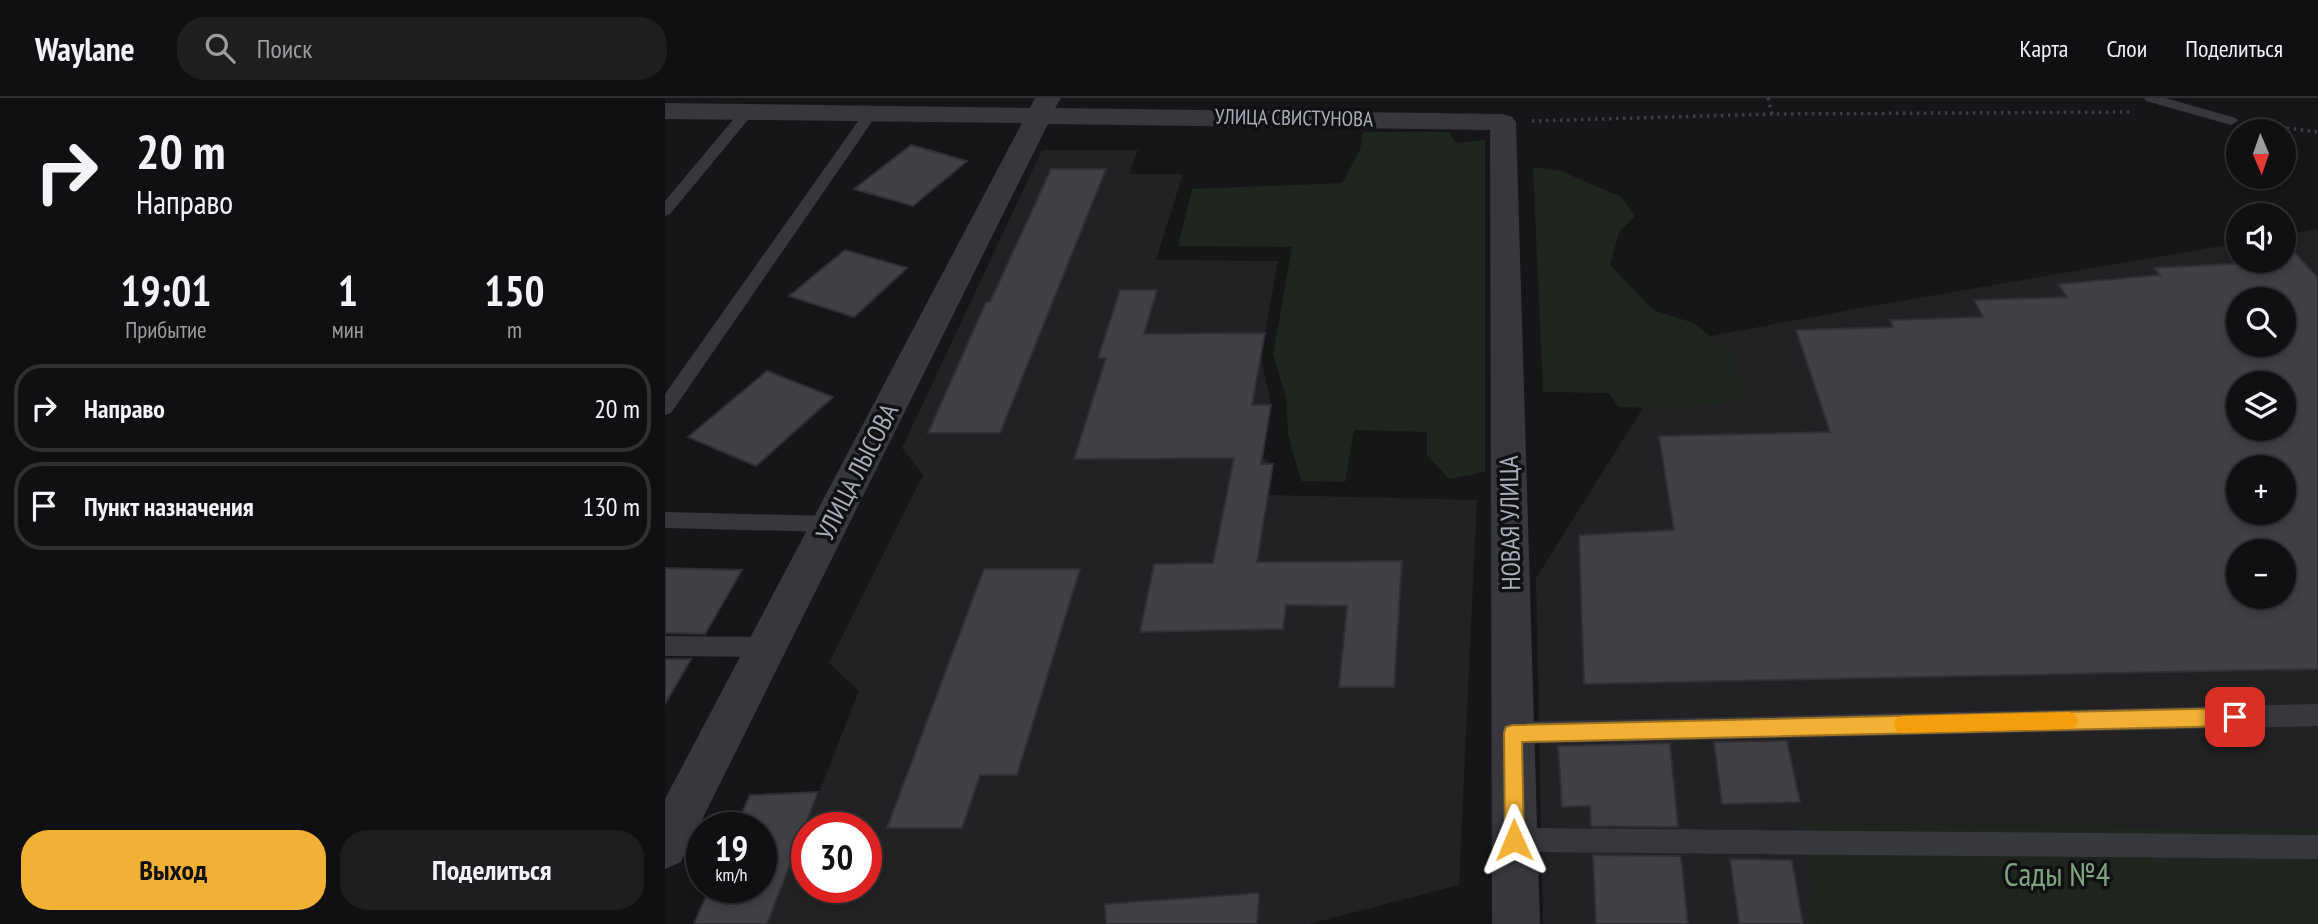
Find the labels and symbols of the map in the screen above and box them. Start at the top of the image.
street label: УЛИЦА СВИСТУНОВА [1215,103,1373,132]
north arrow [2226,119,2296,189]
street label: УЛИЦА ЛЫСОВА [808,397,905,546]
street label: НОВАЯ УЛИЦА [1492,455,1527,591]
pin [2205,687,2265,747]
position arrow [1477,803,1551,877]
speed limit sign: 30 [791,812,882,903]
park label: Сады №4 [2004,853,2110,895]

